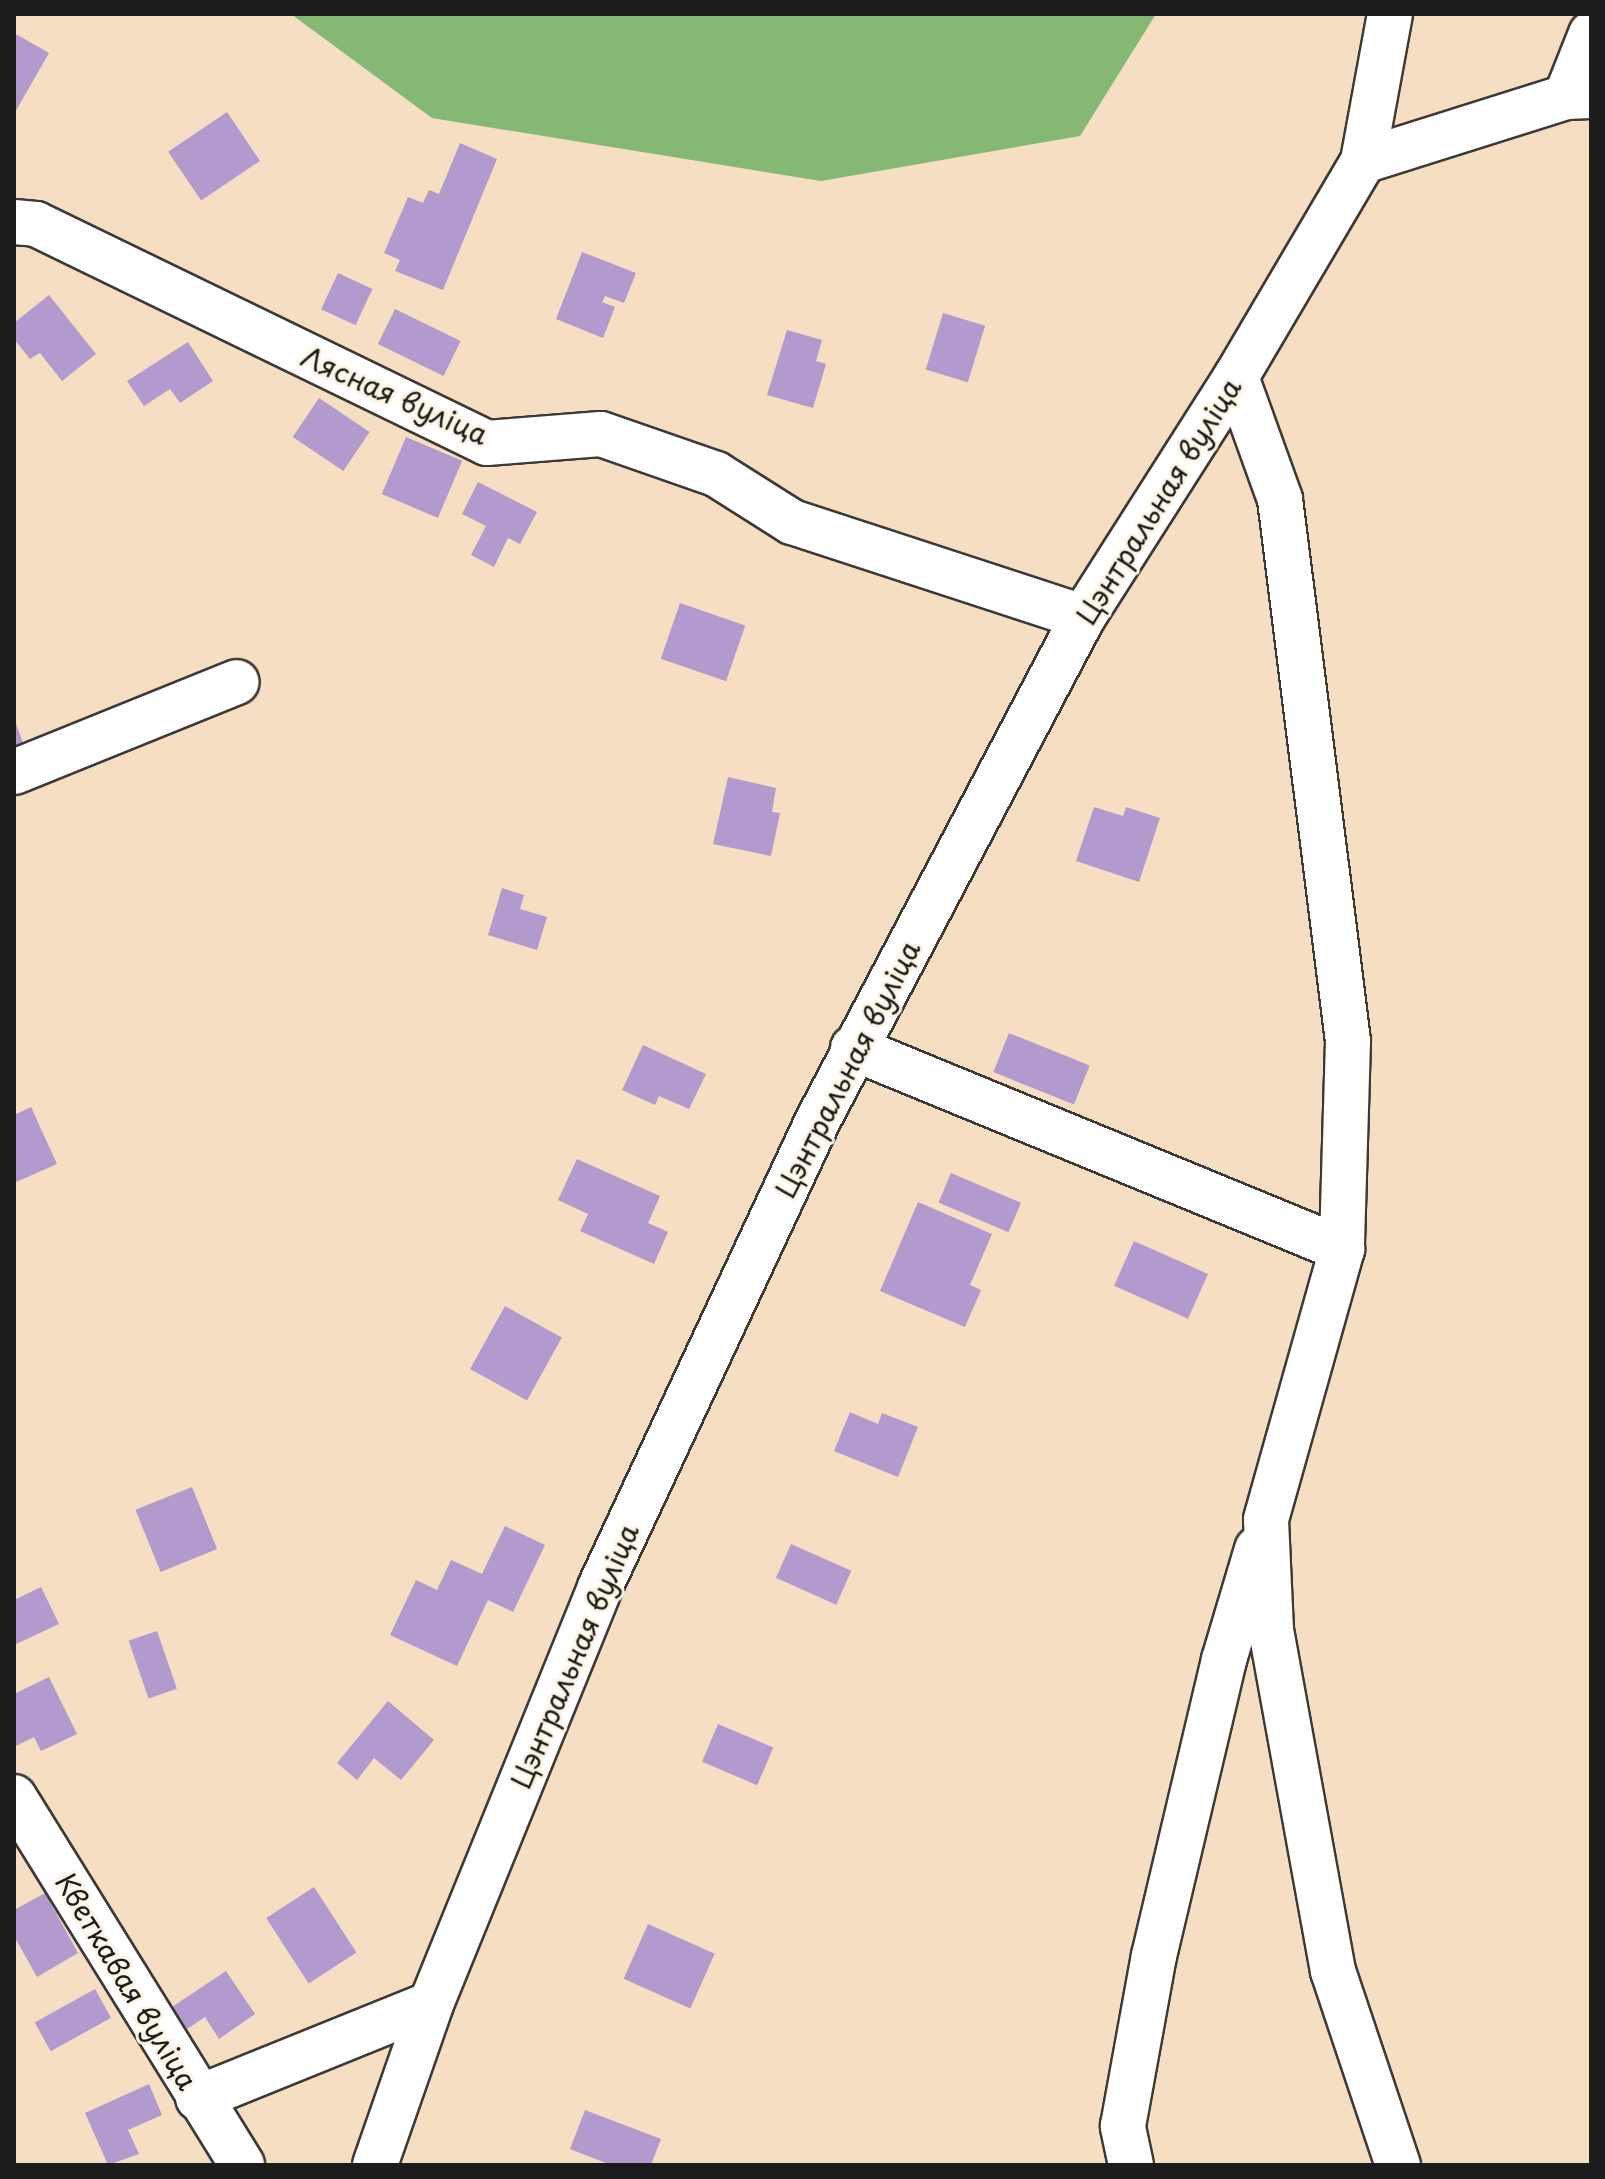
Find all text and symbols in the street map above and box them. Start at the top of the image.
street label: Лясная вуліца [296,339,494,451]
street label: Цэнтральная вуліца [1068,372,1248,630]
street label: Цэнтральная вуліца [768,935,926,1203]
street label: Цэнтральная вуліца [503,1519,645,1793]
street label: Кветкавая вуліца [49,1866,205,2096]

